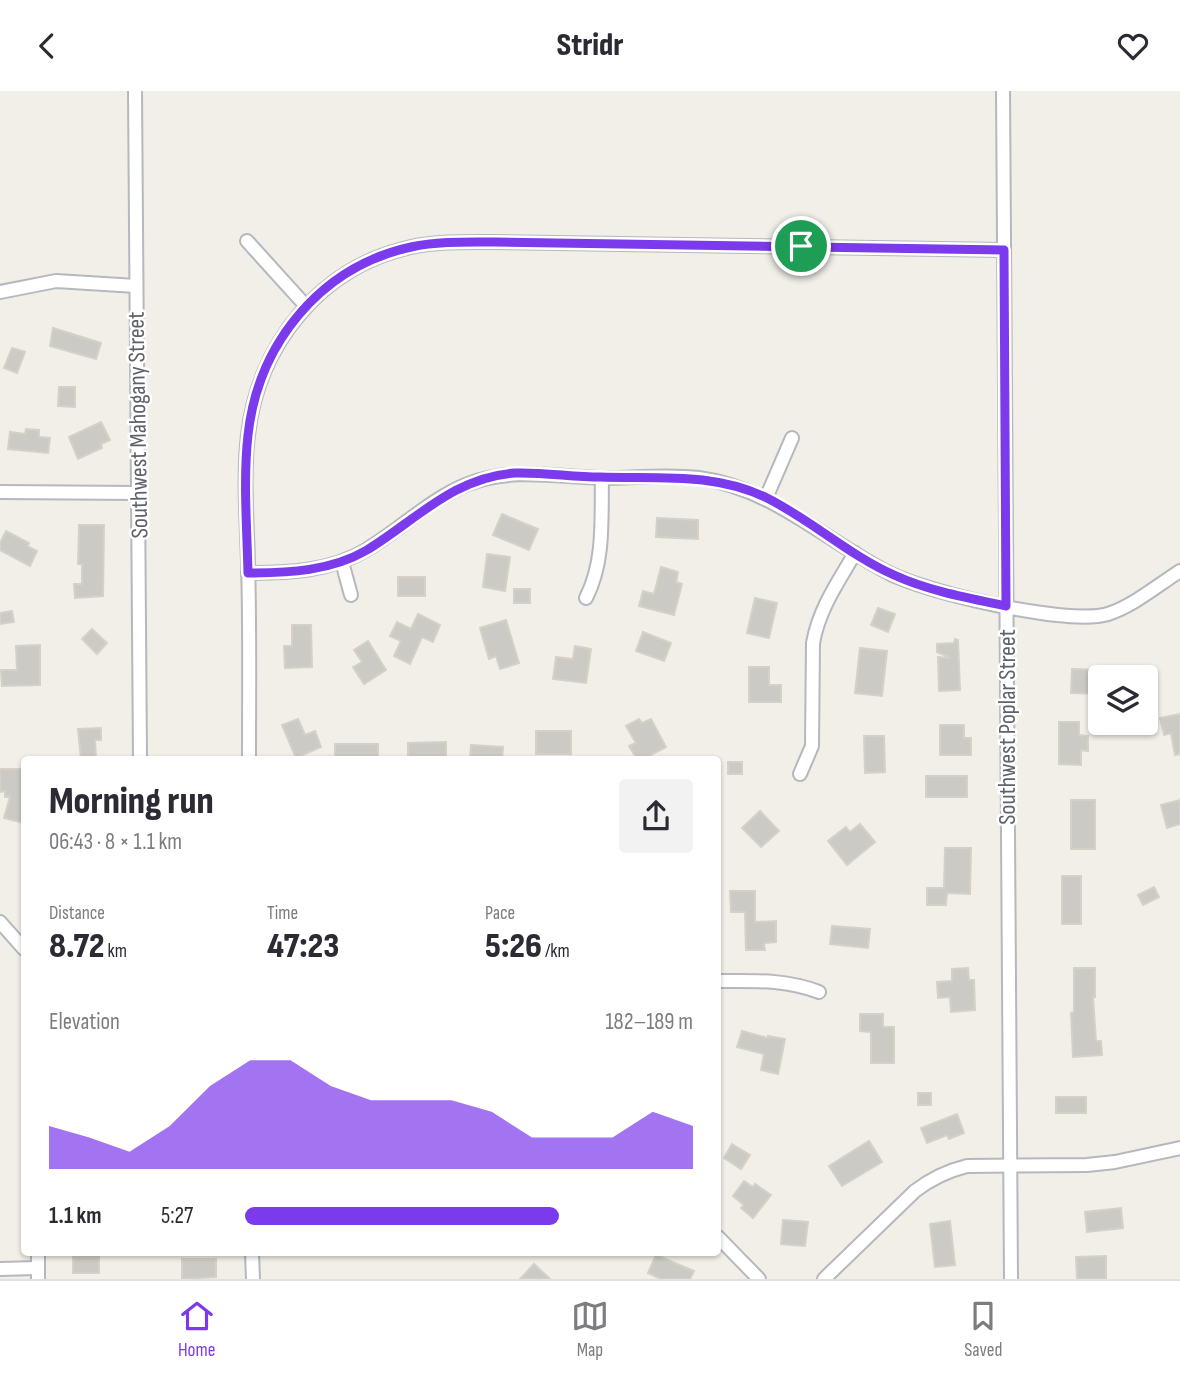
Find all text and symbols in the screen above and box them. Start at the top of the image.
text: Stridr [556,26,624,65]
icon: back [28,27,66,65]
icon: heart [1114,27,1152,65]
pin [771,216,831,276]
icon: arrive [782,227,820,265]
street label: Southwest Mahogany Street [122,311,154,539]
street label: Southwest Poplar Street [993,629,1022,825]
map controls [1088,665,1158,735]
button: layers [1088,665,1158,735]
text: Morning run [49,779,214,824]
button: share [619,779,693,853]
text: 06:43 · 8 × 1.1 km [49,828,182,856]
text: Distance [49,902,105,925]
text: Time [267,902,298,925]
text: Pace [485,902,515,925]
text: 8.72 [49,925,105,968]
text: 47:23 [267,925,339,968]
text: 5:26 [485,925,542,968]
text: km [105,940,127,963]
text: /km [542,940,570,963]
text: Elevation [49,1008,120,1036]
text: 182–189 m [606,1008,693,1036]
text: 1.1 km [49,1202,102,1230]
text: 5:27 [161,1202,193,1230]
tab: Home [178,1297,216,1362]
tab: Map [571,1297,609,1362]
tab: Saved [964,1297,1002,1362]

